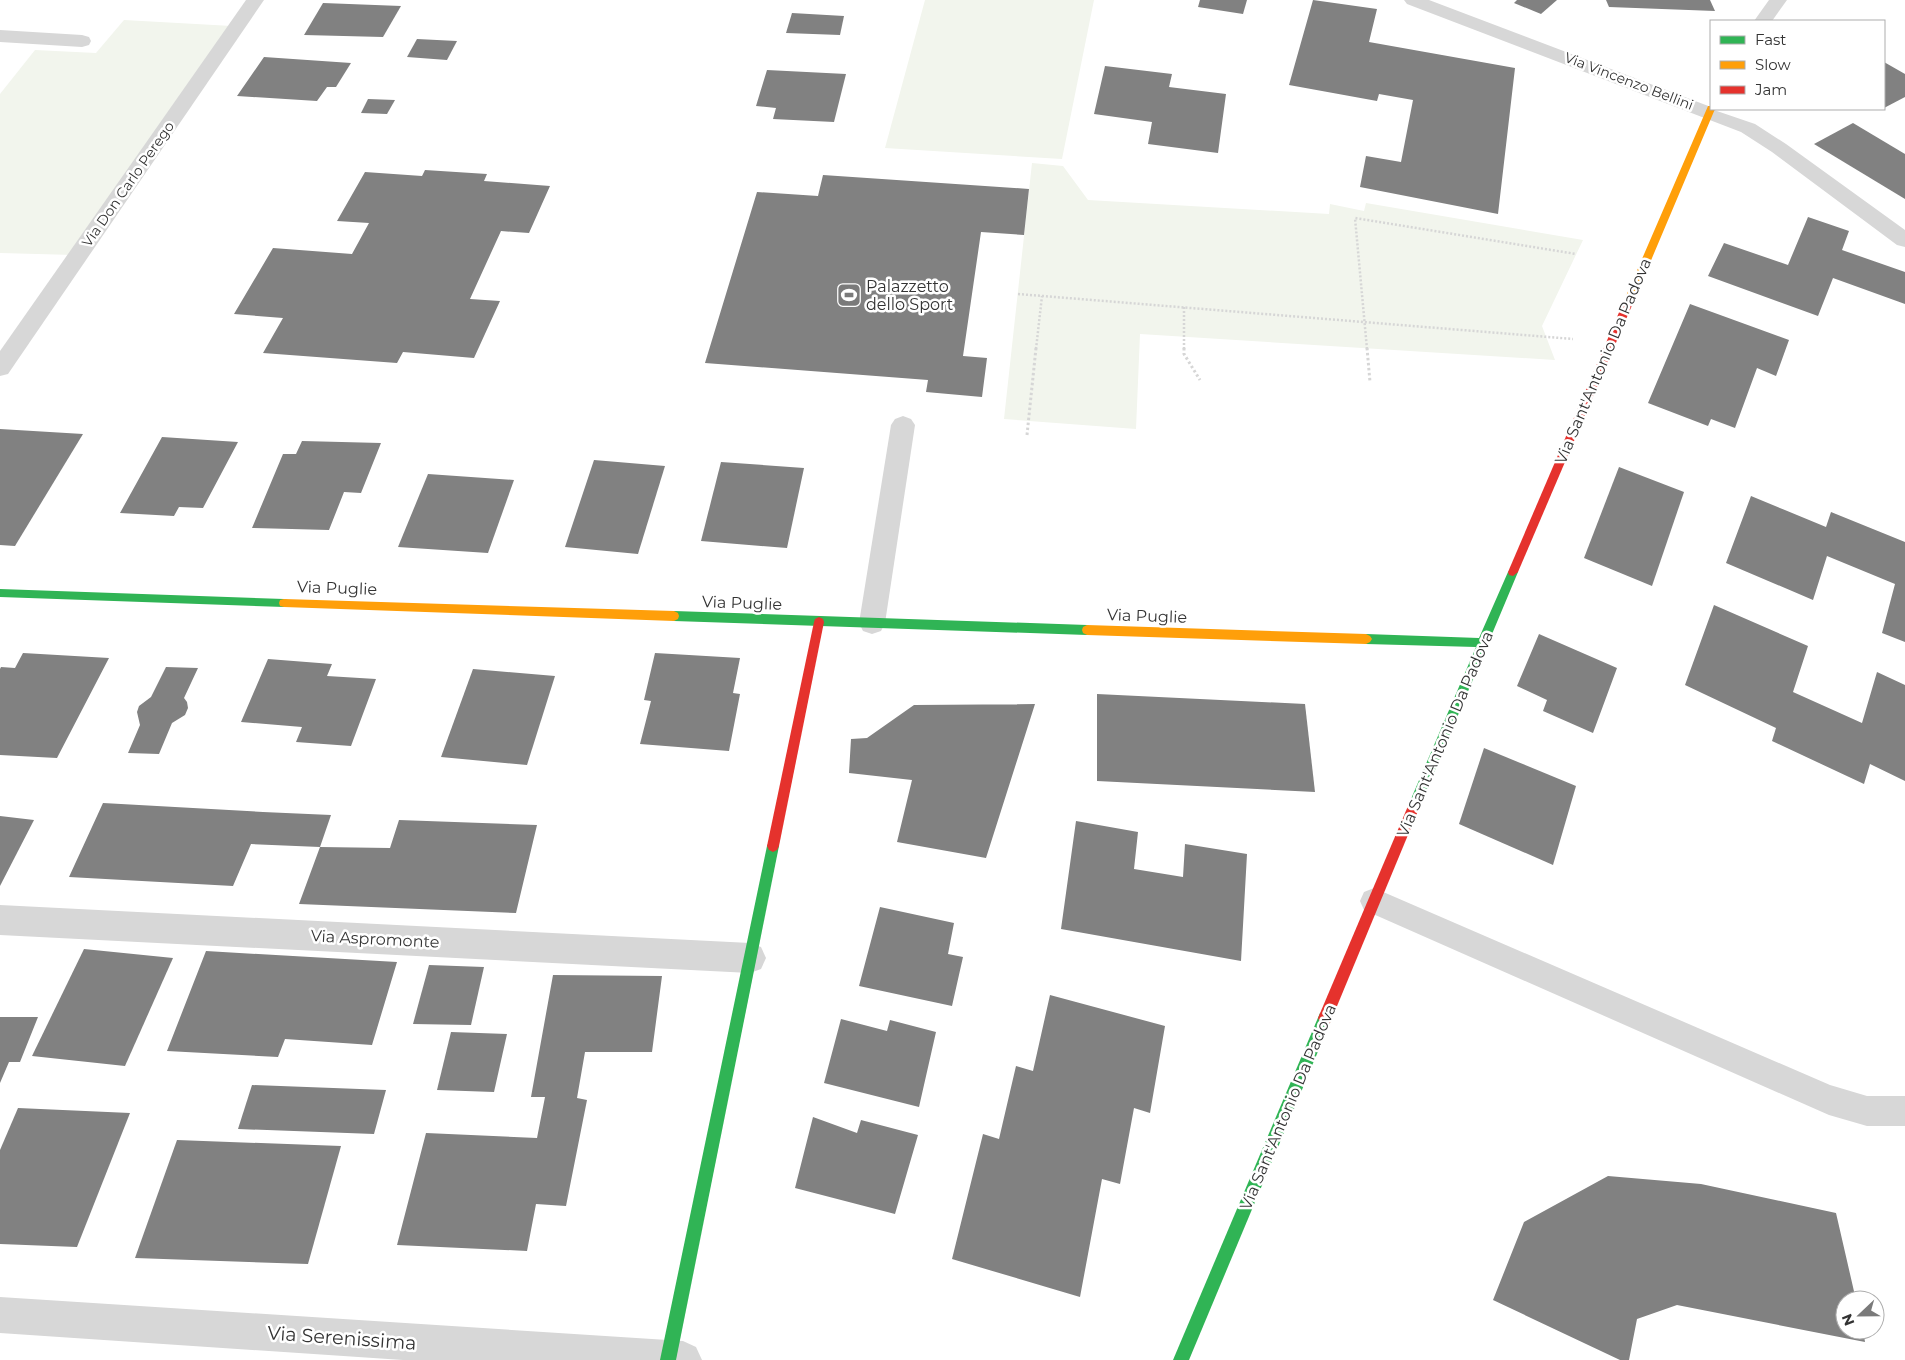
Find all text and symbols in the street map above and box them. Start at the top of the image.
legend [1710,20,1885,110]
text: Fast [1755,30,1786,49]
street label: Via Vincenzo Bellini [1562,48,1696,114]
text: Slow [1755,55,1791,74]
text: Jam [1754,80,1787,99]
street label: Via Don Carlo Perego [78,118,178,250]
street label: Via Sant'Antonio Da Padova [1551,255,1655,467]
place label: Palazzetto dello Sport [866,277,954,314]
sports icon: Palazzetto dello Sport [836,282,862,308]
street label: Via Puglie [297,577,377,599]
street label: Via Puglie [702,592,782,614]
street label: Via Puglie [1107,605,1187,627]
street label: Via Sant'Antonio Da Padova [1393,628,1497,840]
street label: Via Aspromonte [310,926,440,952]
street label: Via Sant'Antonio Da Padova [1236,1001,1340,1213]
north arrow [1835,1290,1885,1340]
text: N [1837,1311,1858,1328]
street label: Via Serenissima [267,1321,417,1355]

